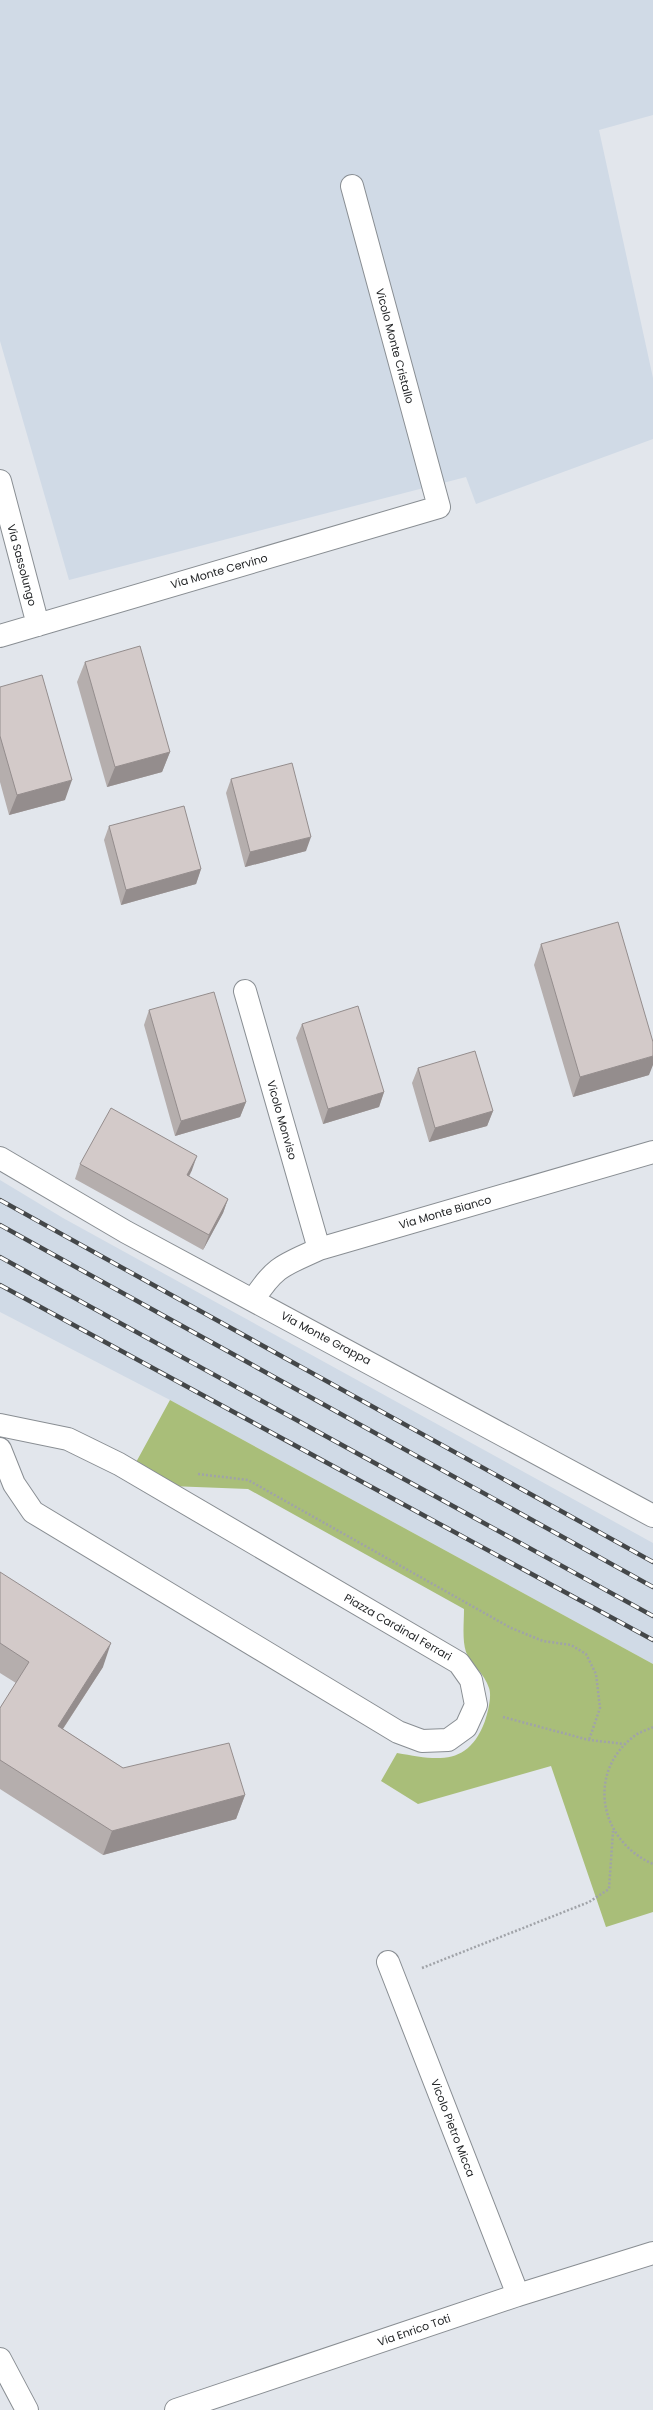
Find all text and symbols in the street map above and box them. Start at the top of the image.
street label: Vicolo Monte Cristallo [372,287,418,405]
street label: Via Sassolungo [3,522,41,608]
street label: Via Monte Cervino [169,550,269,592]
street label: Vicolo Monviso [263,1078,301,1162]
street label: Via Monte Bianco [397,1191,493,1233]
street label: Via Monte Grappa [278,1307,374,1369]
street label: Piazza Cardinal Ferrari [341,1590,455,1665]
street label: Vicolo Pietro Micca [427,2077,479,2179]
street label: Via Enrico Toti [375,2310,453,2350]

